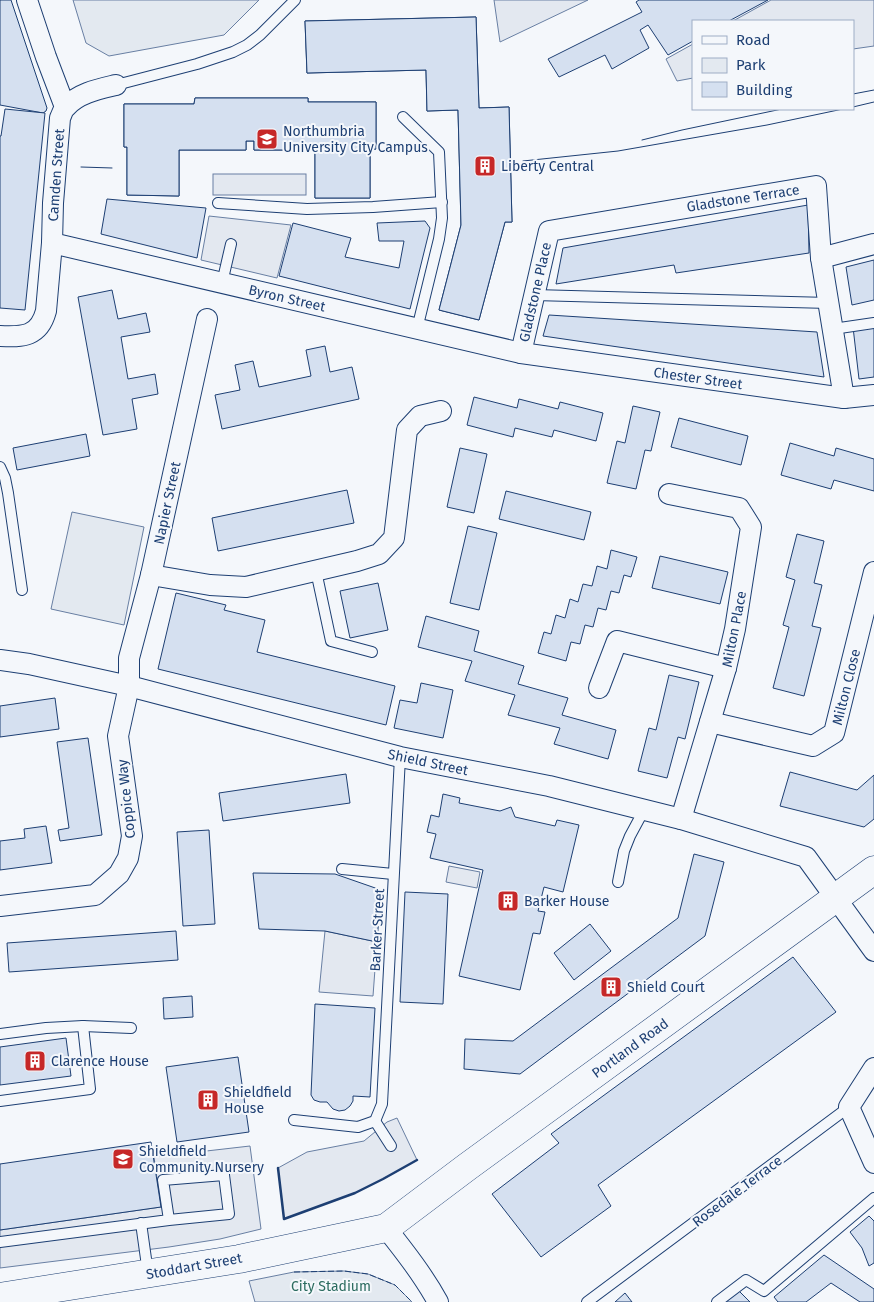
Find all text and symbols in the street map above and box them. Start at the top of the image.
legend [692,20,854,110]
text: Road [736,31,771,49]
text: Park [736,56,766,74]
text: Building [736,81,792,99]
place label: Northumbria University City Campus [283,123,428,156]
street label: Camden Street [45,127,68,222]
school or university icon: Northumbria University City Campus [255,127,279,151]
building icon: Liberty Central [473,154,497,178]
place label: Liberty Central [501,158,594,175]
street label: Gladstone Terrace [685,181,801,216]
street label: Gladstone Place [516,241,555,344]
street label: Byron Street [247,281,328,316]
street label: Chester Street [652,364,744,393]
street label: Napier Street [150,459,185,546]
street label: Milton Place [719,589,750,669]
street label: Milton Close [829,647,864,727]
street label: Shield Street [386,746,470,779]
street label: Coppice Way [114,758,139,839]
street label: Barker Street [367,887,388,972]
building icon: Barker House [496,889,520,913]
place label: Barker House [524,893,609,910]
building icon: Shield Court [599,975,623,999]
place label: Shield Court [627,979,706,996]
street label: Portland Road [589,1015,672,1082]
building icon: Clarence House [23,1049,47,1073]
place label: Clarence House [51,1053,149,1070]
place label: Shieldfield House [224,1084,292,1117]
building icon: Shieldfield House [196,1088,220,1112]
place label: Shieldfield Community Nursery [139,1143,264,1176]
school or university icon: Shieldfield Community Nursery [111,1147,135,1171]
street label: Rosedale Terrace [689,1152,786,1231]
street label: Stoddart Street [145,1250,244,1283]
park label: City Stadium [291,1278,371,1295]

